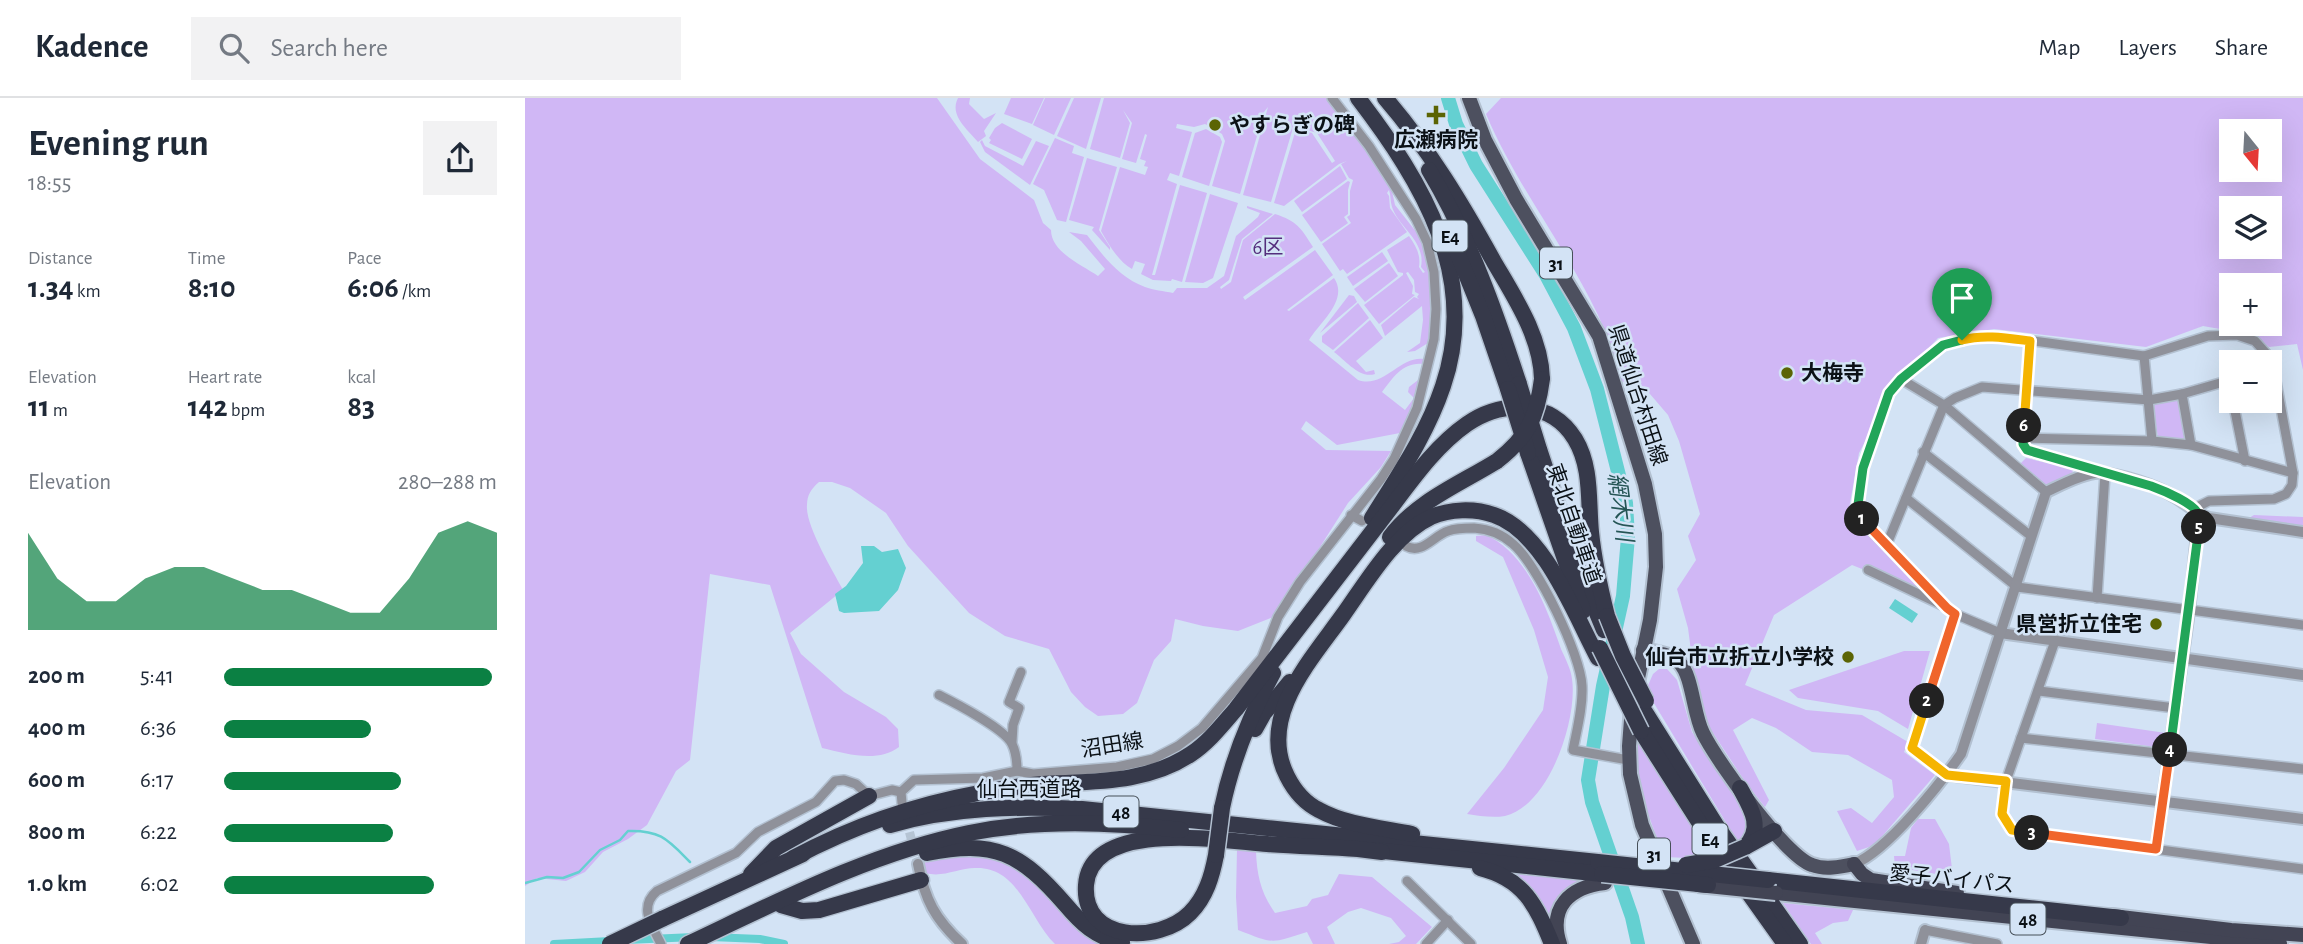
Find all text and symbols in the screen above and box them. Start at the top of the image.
search box [191,17,681,80]
icon: search [215,29,253,67]
text: Kadence [35,31,149,64]
text: Search here [271,35,388,61]
text: Map [2038,36,2080,60]
text: Layers [2118,36,2177,60]
text: Share [2215,36,2268,60]
marker: 広瀬病院 [1426,105,1446,125]
place label: やすらぎの碑 [1229,114,1355,136]
marker: やすらぎの碑 [1207,117,1223,133]
north arrow [2219,119,2282,182]
map controls [2219,119,2282,413]
button: share [423,121,497,195]
text: Evening run [28,125,209,163]
place label: 広瀬病院 [1394,129,1478,151]
text: 18:55 [28,172,71,195]
button: layers [2219,196,2282,259]
road number: E4 [1433,220,1467,252]
park label: 6区 [1253,237,1283,258]
road number: 31 [1540,248,1572,279]
text: Distance [28,249,92,268]
text: Time [188,249,226,268]
text: Pace [347,249,382,268]
pin [1932,268,1992,340]
text: 1.34 [28,273,74,303]
text: 8:10 [188,273,236,303]
text: 6:06 [347,273,399,303]
button: + [2219,273,2282,336]
icon: arrive [1943,279,1981,317]
text: km [74,282,101,301]
text: /km [399,282,431,301]
street label: 県道仙台村田線 [1605,322,1671,468]
button: − [2219,350,2282,413]
place label: 大梅寺 [1801,361,1864,384]
marker: 大梅寺 [1779,365,1795,381]
text: Elevation [28,368,97,387]
text: Heart rate [188,368,262,387]
text: kcal [347,368,376,387]
text: 11 [28,392,50,422]
text: 142 [188,392,228,422]
text: 83 [347,392,375,422]
text: m [50,401,68,420]
text: bpm [228,401,265,420]
pin: 6 [2007,408,2041,444]
text: 6 [2019,416,2028,435]
street label: 東北自動車道 [1543,461,1605,587]
text: Elevation [28,471,111,494]
text: 280–288 m [398,471,497,494]
water label: 網木川 [1604,471,1637,546]
pin: 1 [1845,502,1879,536]
text: 1 [1858,509,1865,528]
pin: 5 [2181,510,2217,544]
text: 5 [2194,517,2203,536]
place label: 県営折立住宅 [2016,613,2142,635]
marker: 県営折立住宅 [2148,616,2164,632]
place label: 仙台市立折立小学校 [1645,646,1834,668]
marker: 仙台市立折立小学校 [1840,649,1856,665]
text: 200 m [28,665,85,688]
text: 5:41 [140,665,174,688]
pin: 2 [1909,684,1945,718]
text: 2 [1922,691,1931,710]
text: 400 m [28,717,86,740]
text: 6:36 [140,717,176,740]
street label: 沼田線 [1079,729,1145,761]
pin: 4 [2153,732,2187,768]
text: 4 [2165,740,2174,759]
text: 600 m [28,769,85,792]
text: 6:17 [140,769,174,792]
street label: 仙台西道路 [977,778,1082,800]
road number: 48 [1103,796,1139,828]
pin: 3 [2015,816,2049,850]
text: 800 m [28,821,85,844]
text: 6:22 [140,821,177,844]
text: 3 [2027,823,2036,842]
road number: E4 [1693,824,1727,854]
road number: 31 [1638,838,1670,870]
street label: 愛子バイパス [1888,861,2016,897]
text: 1.0 km [28,873,87,896]
text: 6:02 [140,873,179,896]
road number: 48 [2011,904,2045,934]

